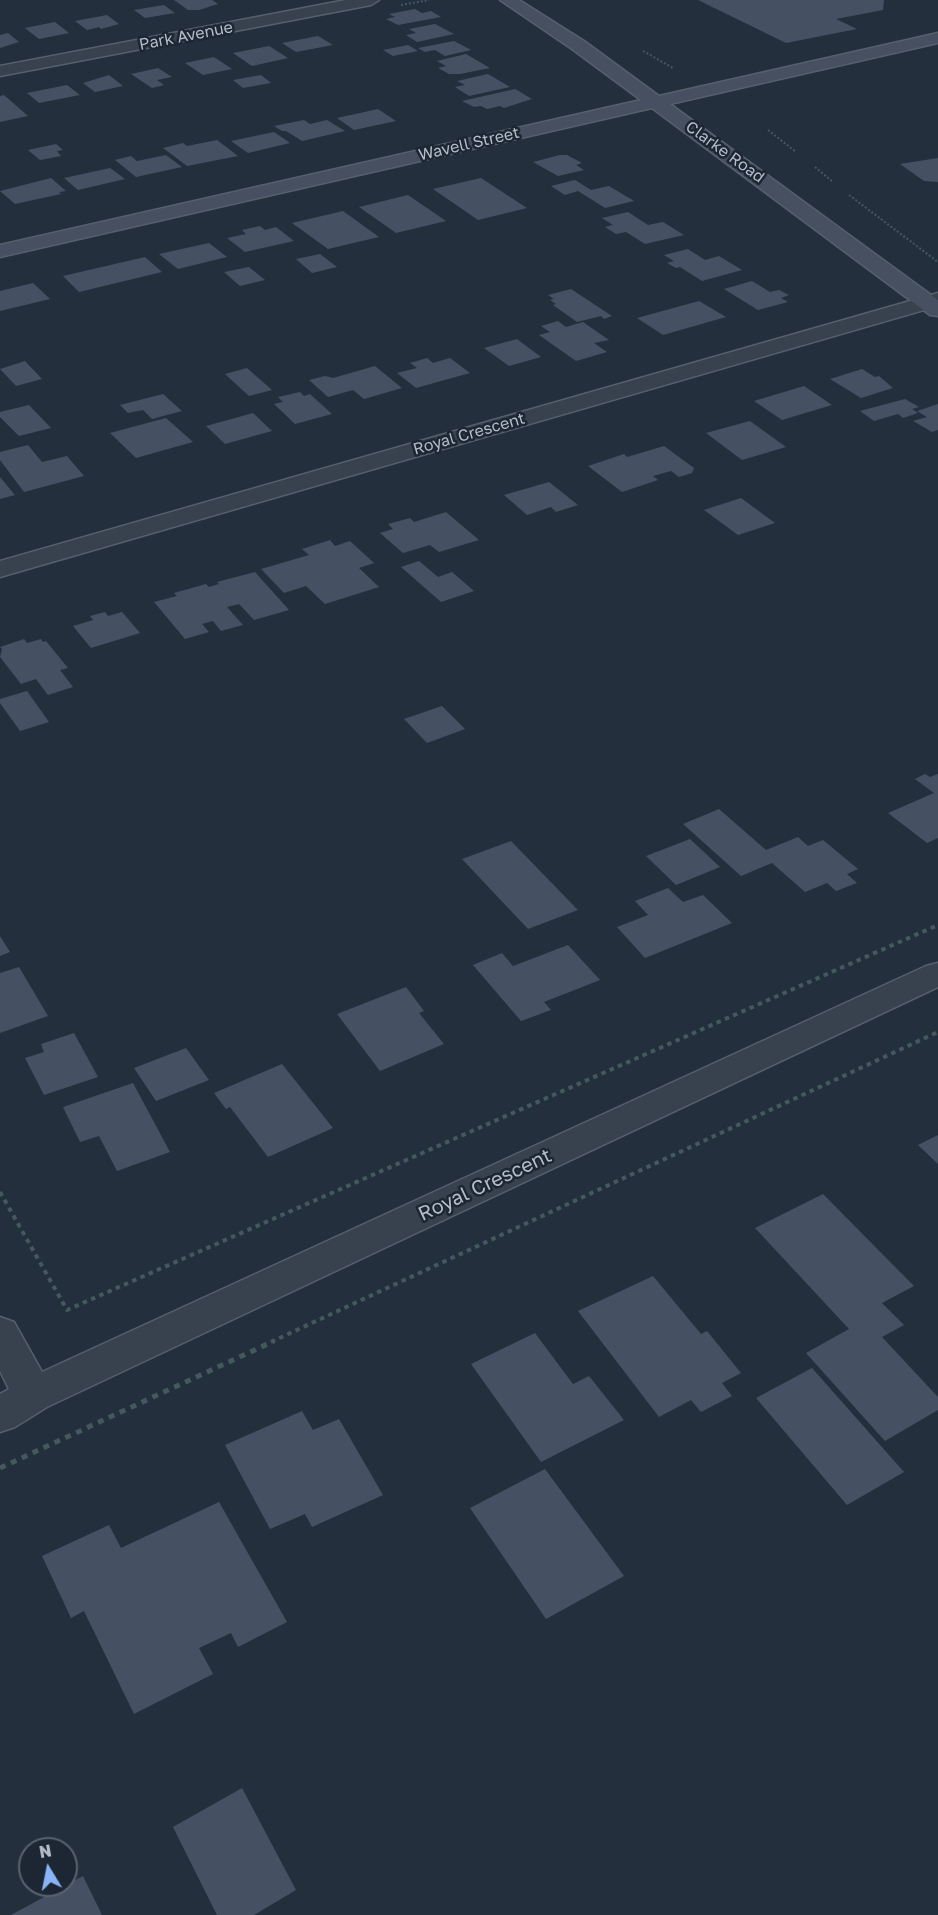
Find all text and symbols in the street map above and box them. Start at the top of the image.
street label: Park Avenue [137,18,235,54]
street label: Clarke Road [682,117,768,187]
street label: Wavell Street [417,123,521,165]
street label: Royal Crescent [411,409,527,459]
street label: Royal Crescent [415,1144,555,1226]
north arrow [18,1837,78,1897]
text: N [37,1840,53,1862]

